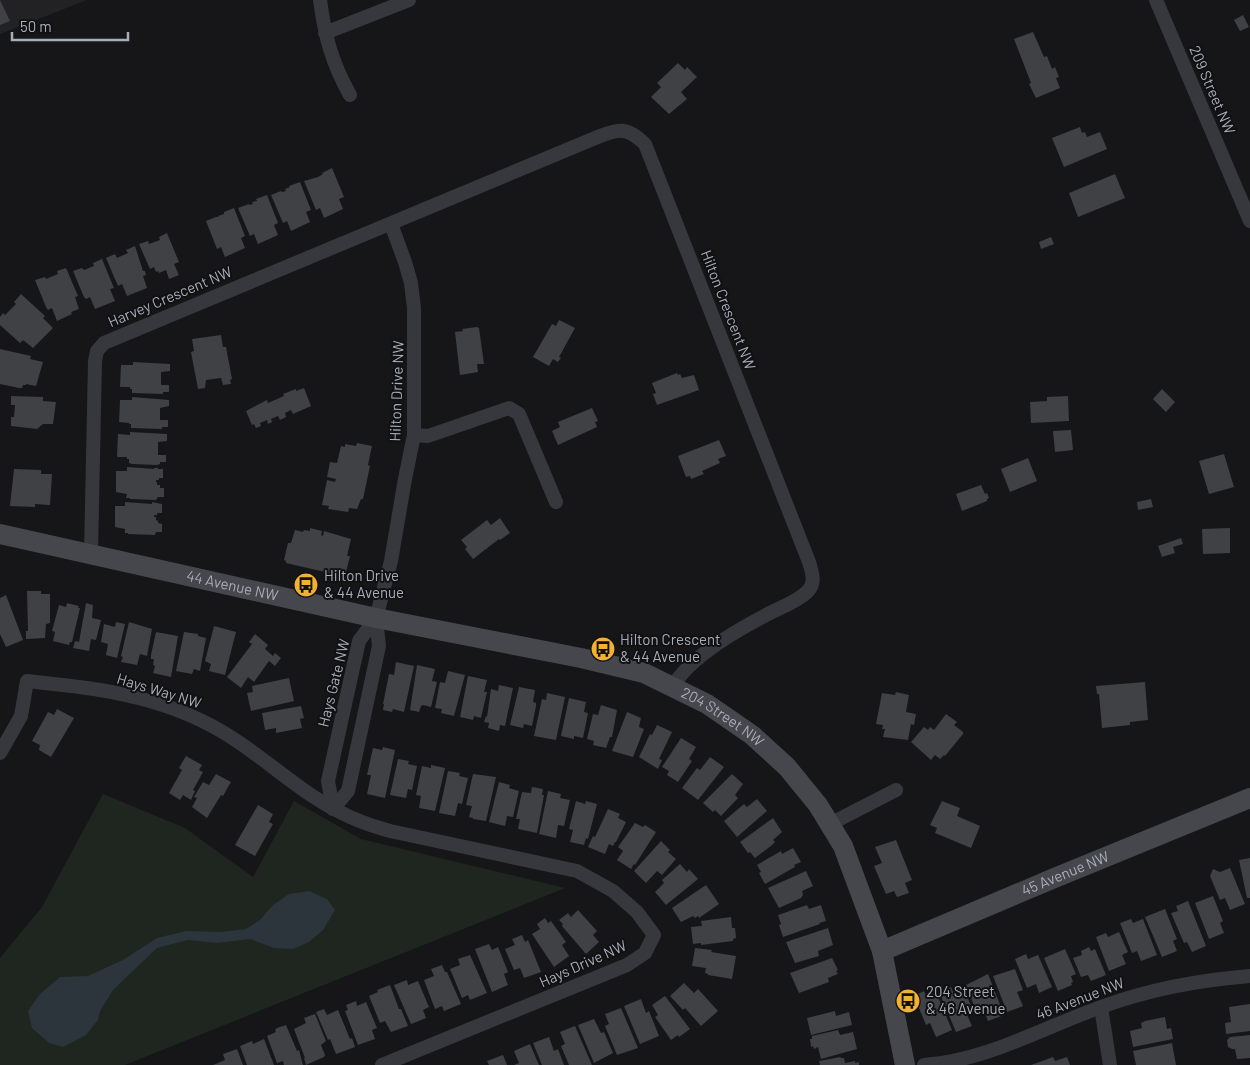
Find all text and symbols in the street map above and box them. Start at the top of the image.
scale bar [12,10,129,42]
text: 50 m [20,17,52,35]
street label: 209 Street NW [1186,43,1240,137]
street label: Hilton Crescent NW [698,247,760,372]
street label: Harvey Crescent NW [105,262,234,330]
street label: Hilton Drive NW [385,340,407,442]
street label: 44 Avenue NW [185,566,280,604]
place label: Hilton Drive & 44 Avenue [324,566,404,601]
bus stop icon: Hilton Drive & 44 Avenue [293,572,319,598]
place label: Hilton Crescent & 44 Avenue [620,630,720,665]
bus stop icon: Hilton Crescent & 44 Avenue [590,636,616,662]
street label: Hays Gate NW [313,637,353,729]
street label: Hays Way NW [115,669,204,711]
street label: 204 Street NW [679,683,768,750]
street label: 45 Avenue NW [1019,847,1111,899]
street label: Hays Drive NW [536,936,629,990]
street label: 46 Avenue NW [1033,973,1126,1023]
place label: 204 Street & 46 Avenue [926,982,1006,1017]
bus stop icon: 204 Street & 46 Avenue [895,988,921,1014]

